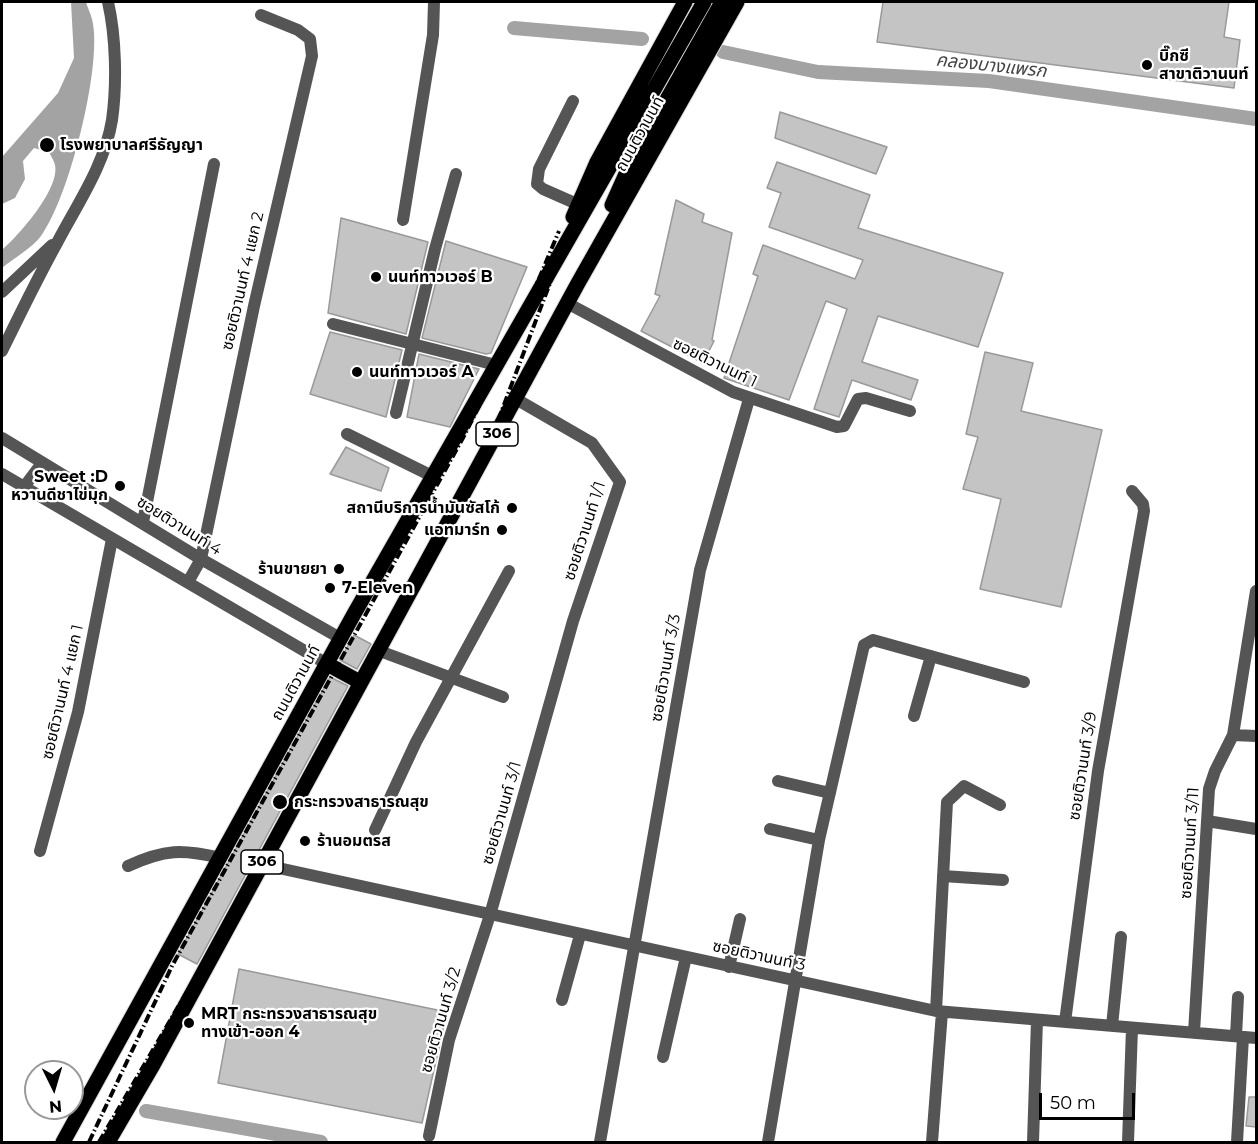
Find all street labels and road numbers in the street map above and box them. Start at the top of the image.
street label: ถนนติวานนท์ [611,93,669,175]
street label: ซอยติวานนท์ 4 แยก 2 [218,210,268,352]
street label: ซอยติวานนท์ 1 [670,334,760,392]
road number: 306 [476,422,518,446]
street label: ซอยติวานนท์ 1/1 [560,479,610,583]
street label: ซอยติวานนท์ 4 [133,492,225,560]
street label: ซอยติวานนท์ 3/3 [647,613,685,723]
street label: ซอยติวานนท์ 4 แยก 1 [38,623,88,761]
street label: ถนนติวานนท์ [267,642,325,724]
street label: ซอยติวานนท์ 3/9 [1065,710,1101,822]
street label: ซอยติวานนท์ 3/1 [478,759,526,867]
street label: ซอยติวานนท์ 3/11 [1177,786,1203,900]
road number: 306 [241,850,283,874]
street label: ซอยติวานนท์ 3 [711,937,807,975]
street label: ซอยติวานนท์ 3/2 [417,965,465,1075]

